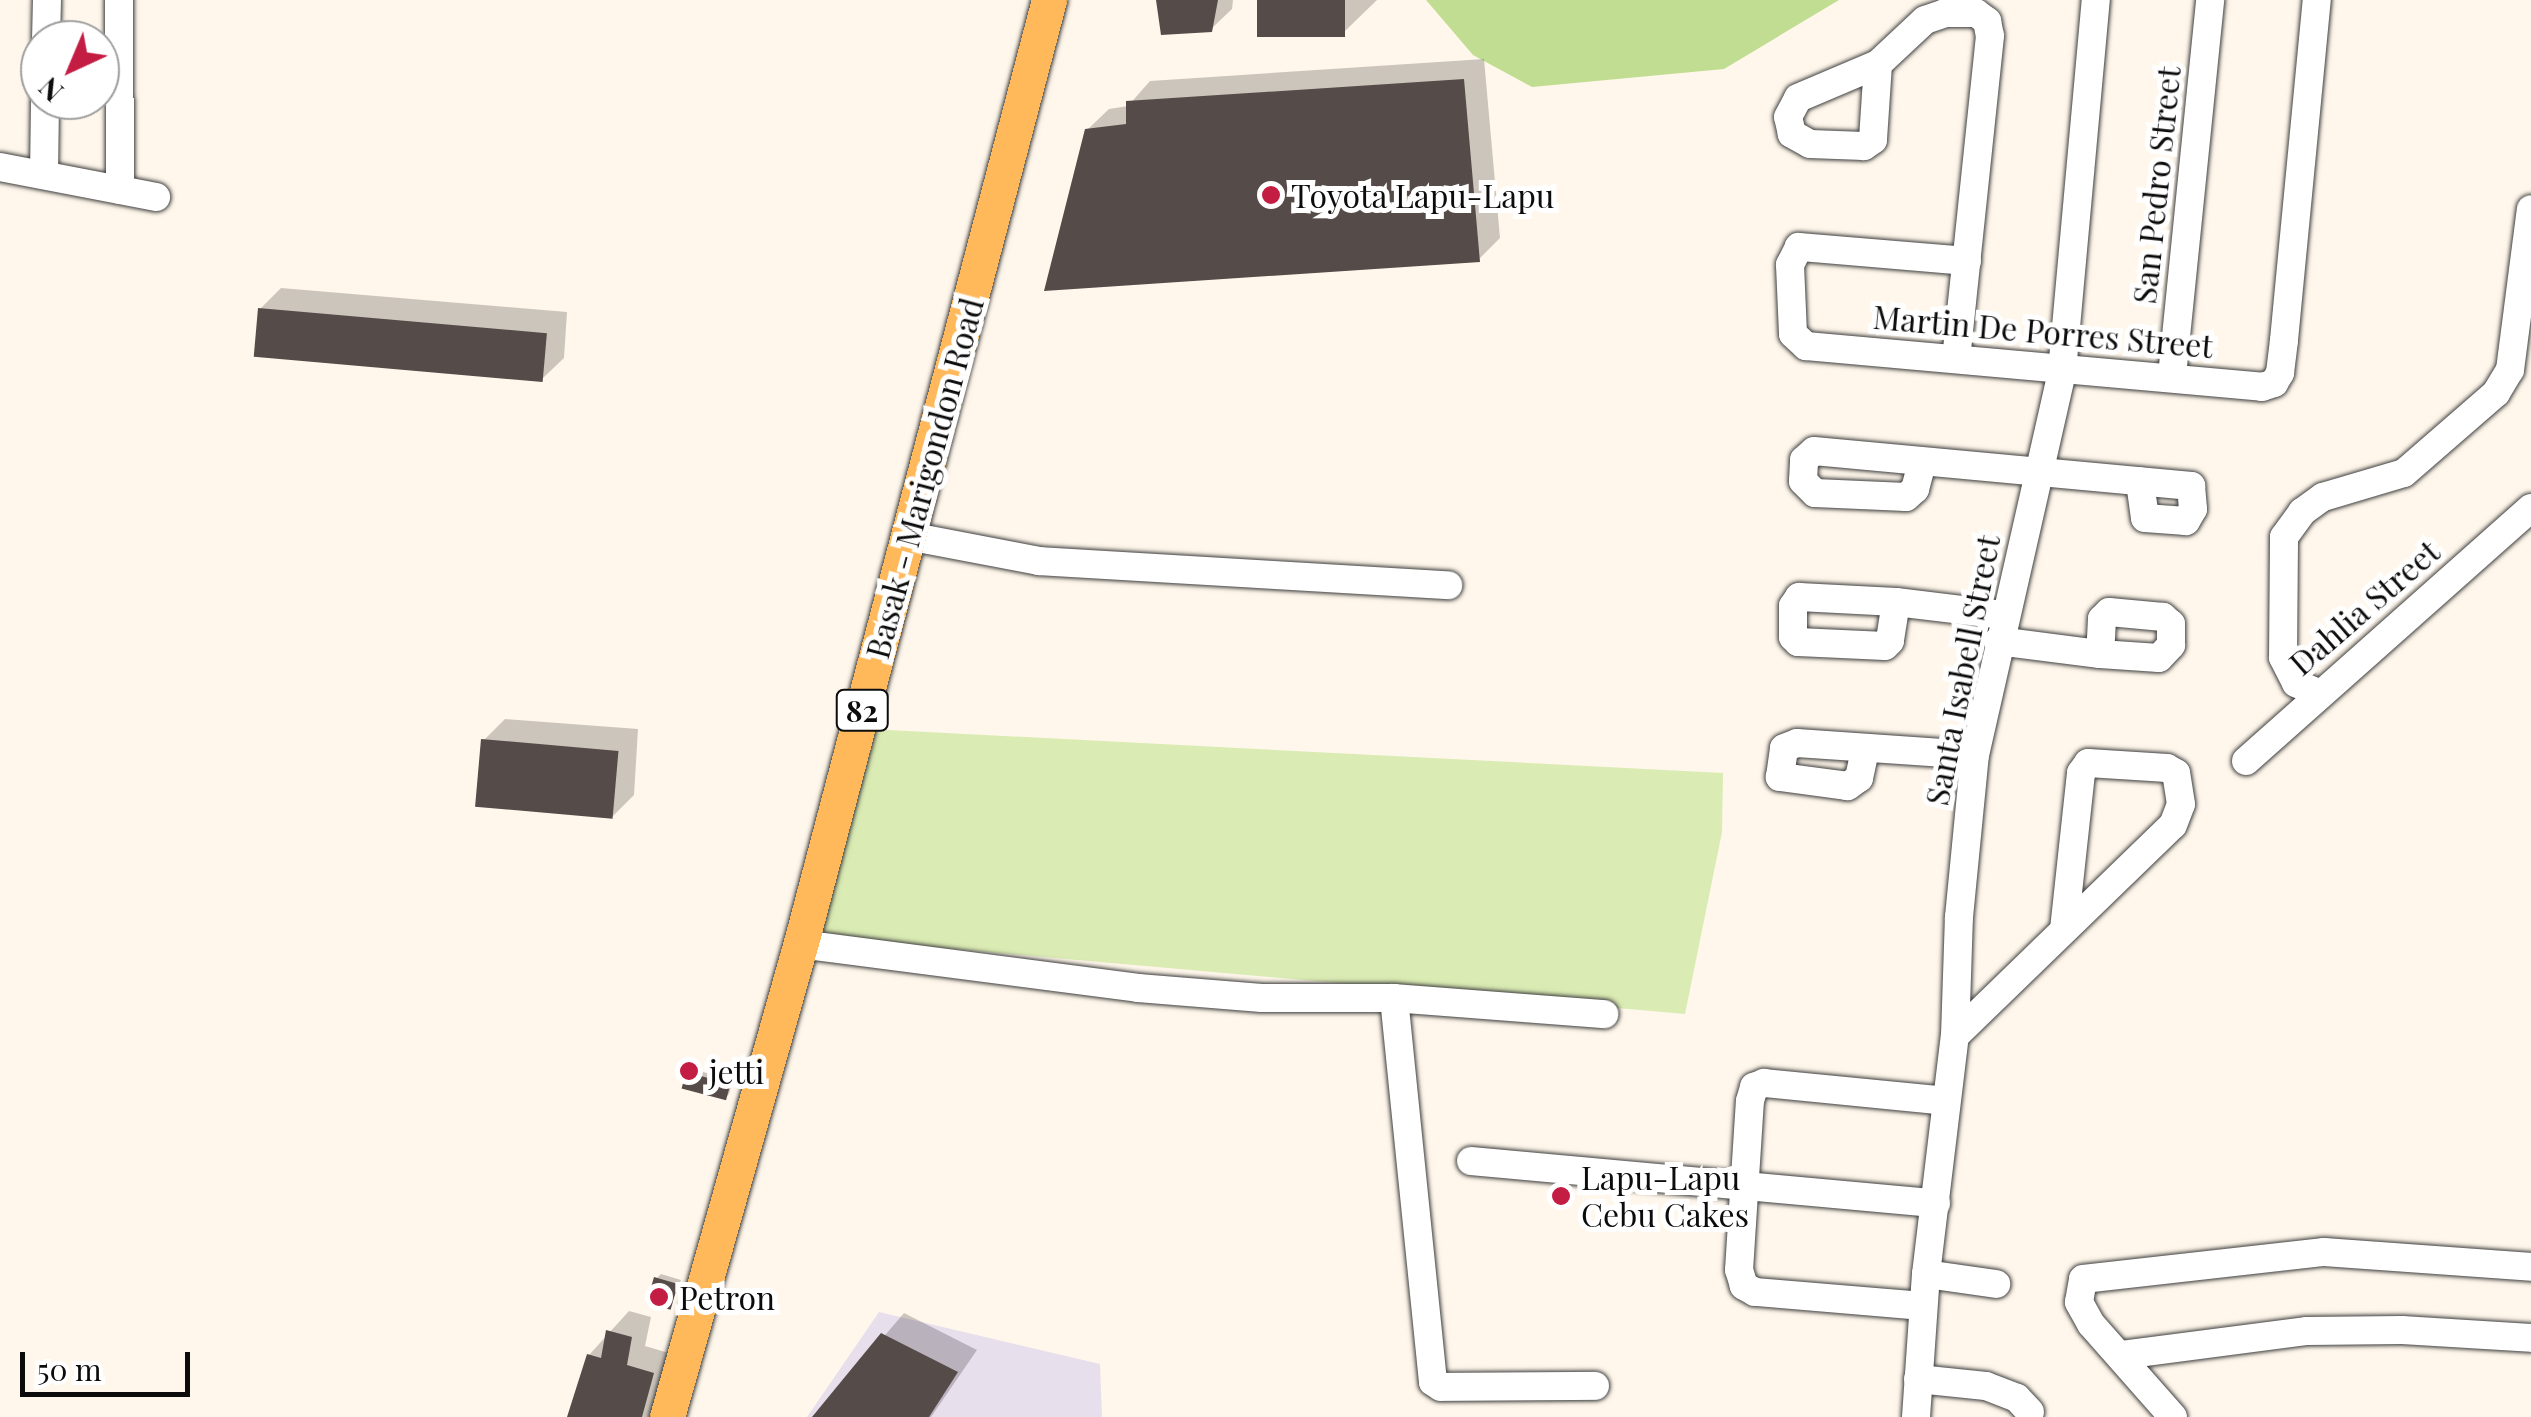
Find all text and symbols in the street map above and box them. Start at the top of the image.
north arrow [20,20,120,120]
street label: San Pedro Street [2124,64,2188,306]
text: N [30,70,70,111]
place label: Toyota Lapu-Lapu [1291,176,1555,214]
marker: Toyota Lapu-Lapu [1260,184,1282,206]
street label: Basak - Marigondon Road [857,293,991,663]
street label: Martin De Porres Street [1871,297,2215,365]
street label: Santa Isabell Street [1917,531,2007,809]
street label: Dahlia Street [2281,531,2447,683]
road number: 82 [834,685,890,735]
place label: jetti [709,1052,764,1090]
marker: jetti [678,1060,700,1082]
place label: Lapu-Lapu Cebu Cakes [1581,1159,1749,1234]
marker: Lapu-Lapu Cebu Cakes [1550,1185,1572,1207]
place label: Petron [679,1278,775,1316]
marker: Petron [648,1286,670,1308]
scale bar [25,1332,195,1394]
text: 50 m [37,1349,102,1389]

